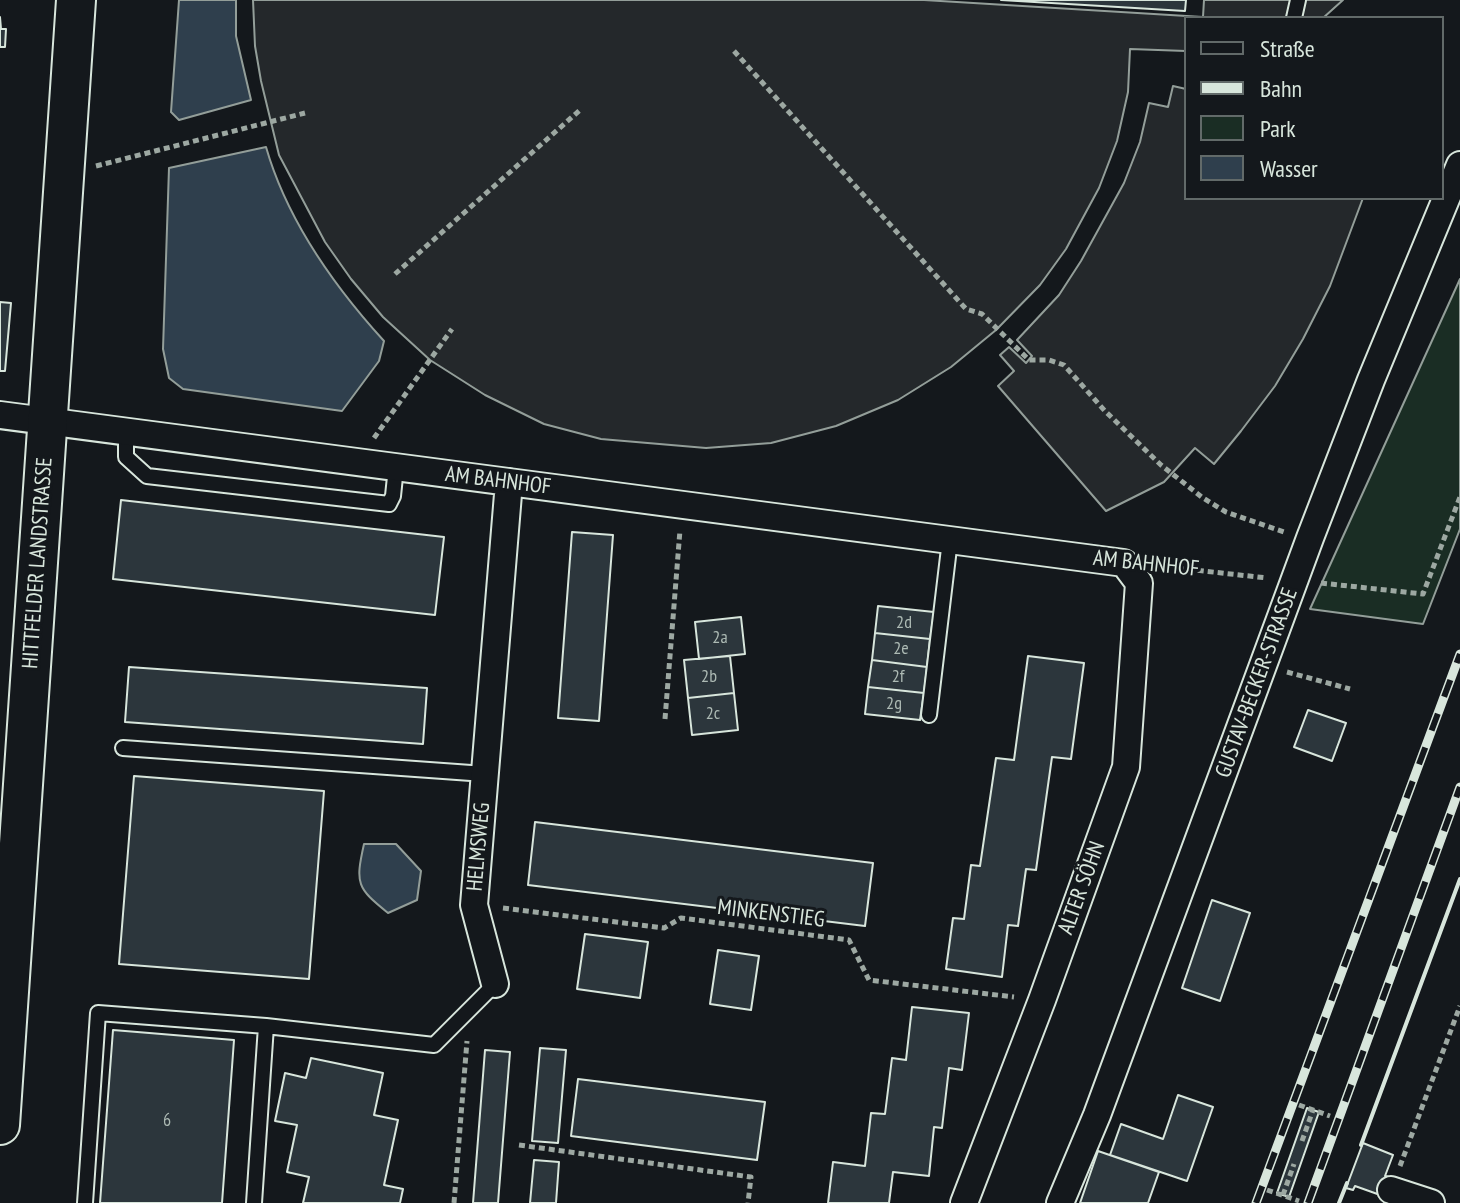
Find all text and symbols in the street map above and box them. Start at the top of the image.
legend [1184,16,1444,200]
text: Straße [1260,33,1315,64]
text: Bahn [1260,73,1302,104]
text: Park [1260,113,1296,144]
text: Wasser [1260,153,1318,184]
street label: HITTFELDER LANDSTRASSE [17,456,59,670]
street label: AM BAHNHOF [444,461,552,501]
street label: AM BAHNHOF [1092,545,1200,583]
street label: GUSTAV-BECKER-STRASSE [1210,585,1304,781]
house number: 2d [896,612,912,634]
house number: 2a [712,627,728,649]
house number: 2e [893,638,909,660]
house number: 2b [701,666,717,688]
house number: 2f [892,666,904,688]
house number: 2g [886,693,902,715]
house number: 2c [706,703,720,725]
street label: HELMSWEG [462,802,496,892]
street label: ALTER SÖHN [1053,838,1111,938]
street label: MINKENSTIEG [716,894,826,934]
house number: 6 [163,1110,171,1132]

